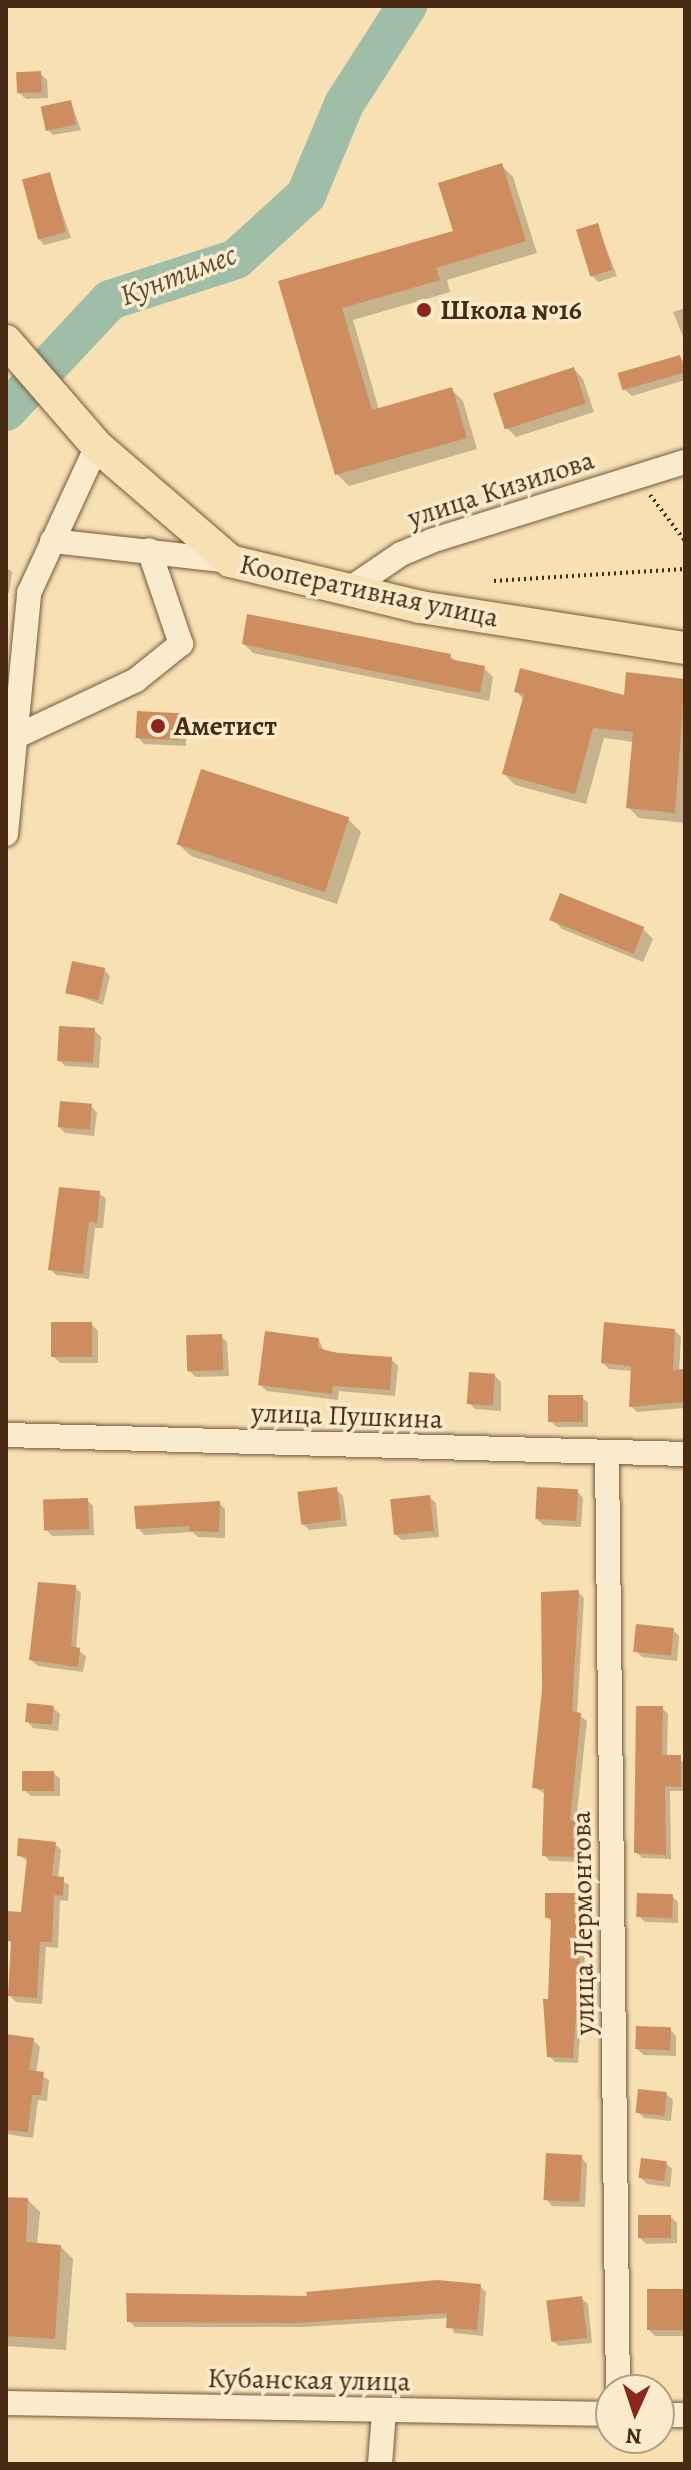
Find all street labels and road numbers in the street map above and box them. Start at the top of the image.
street label: улица Кизилова [404,443,598,535]
street label: Кооперативная улица [237,547,501,635]
street label: улица Пушкина [251,1396,443,1436]
street label: улица Лермонтова [564,1811,602,2035]
street label: Кубанская улица [207,2361,411,2399]

